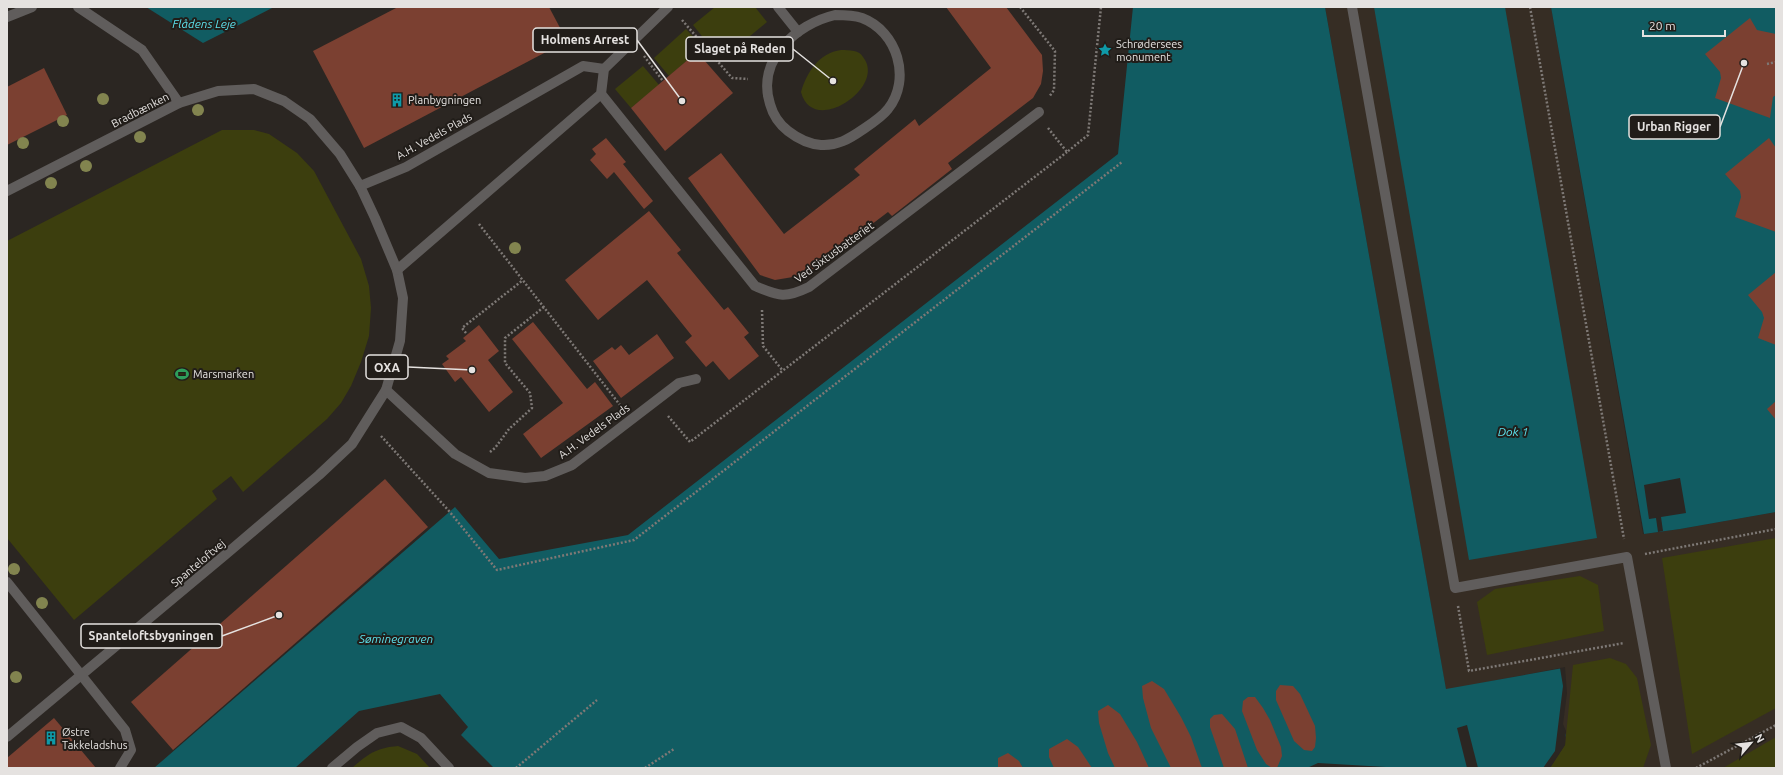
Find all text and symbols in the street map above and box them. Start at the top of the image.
scale bar [1643,12,1725,38]
water label: Flådens Leje [172,17,236,30]
text: 20 m [1649,19,1676,32]
callout: Holmens Arrest [533,28,637,52]
text: Holmens Arrest [541,33,629,46]
callout: Slaget på Reden [686,37,793,61]
place label: Schrødersees monument [1116,38,1182,63]
text: Slaget på Reden [694,42,786,55]
place icon: Schrødersees monument [1097,42,1113,58]
street label: Bradbænken [109,90,171,130]
building icon: Planbygningen [389,92,405,108]
place label: Planbygningen [408,94,481,106]
street label: A.H. Vedels Plads [394,110,474,162]
callout: Urban Rigger [1629,115,1720,139]
text: Urban Rigger [1637,120,1711,133]
street label: Ved Sixtusbatteriet [792,219,877,285]
callout: OXA [366,355,408,379]
text: OXA [374,361,400,374]
sports icon: Marsmarken [174,366,190,382]
place label: Marsmarken [193,368,254,380]
street label: A.H. Vedels Plads [556,401,632,461]
water label: Dok 1 [1498,425,1528,438]
street label: Spanteloftvej [169,537,227,589]
callout: Spanteloftsbygningen [81,624,222,648]
text: Spanteloftsbygningen [89,629,213,642]
water label: Søminegraven [358,632,433,645]
north arrow [1731,723,1771,763]
place label: Østre Takkeladshus [62,726,128,751]
building icon: Østre Takkeladshus [43,730,59,746]
text: N [1753,732,1767,745]

